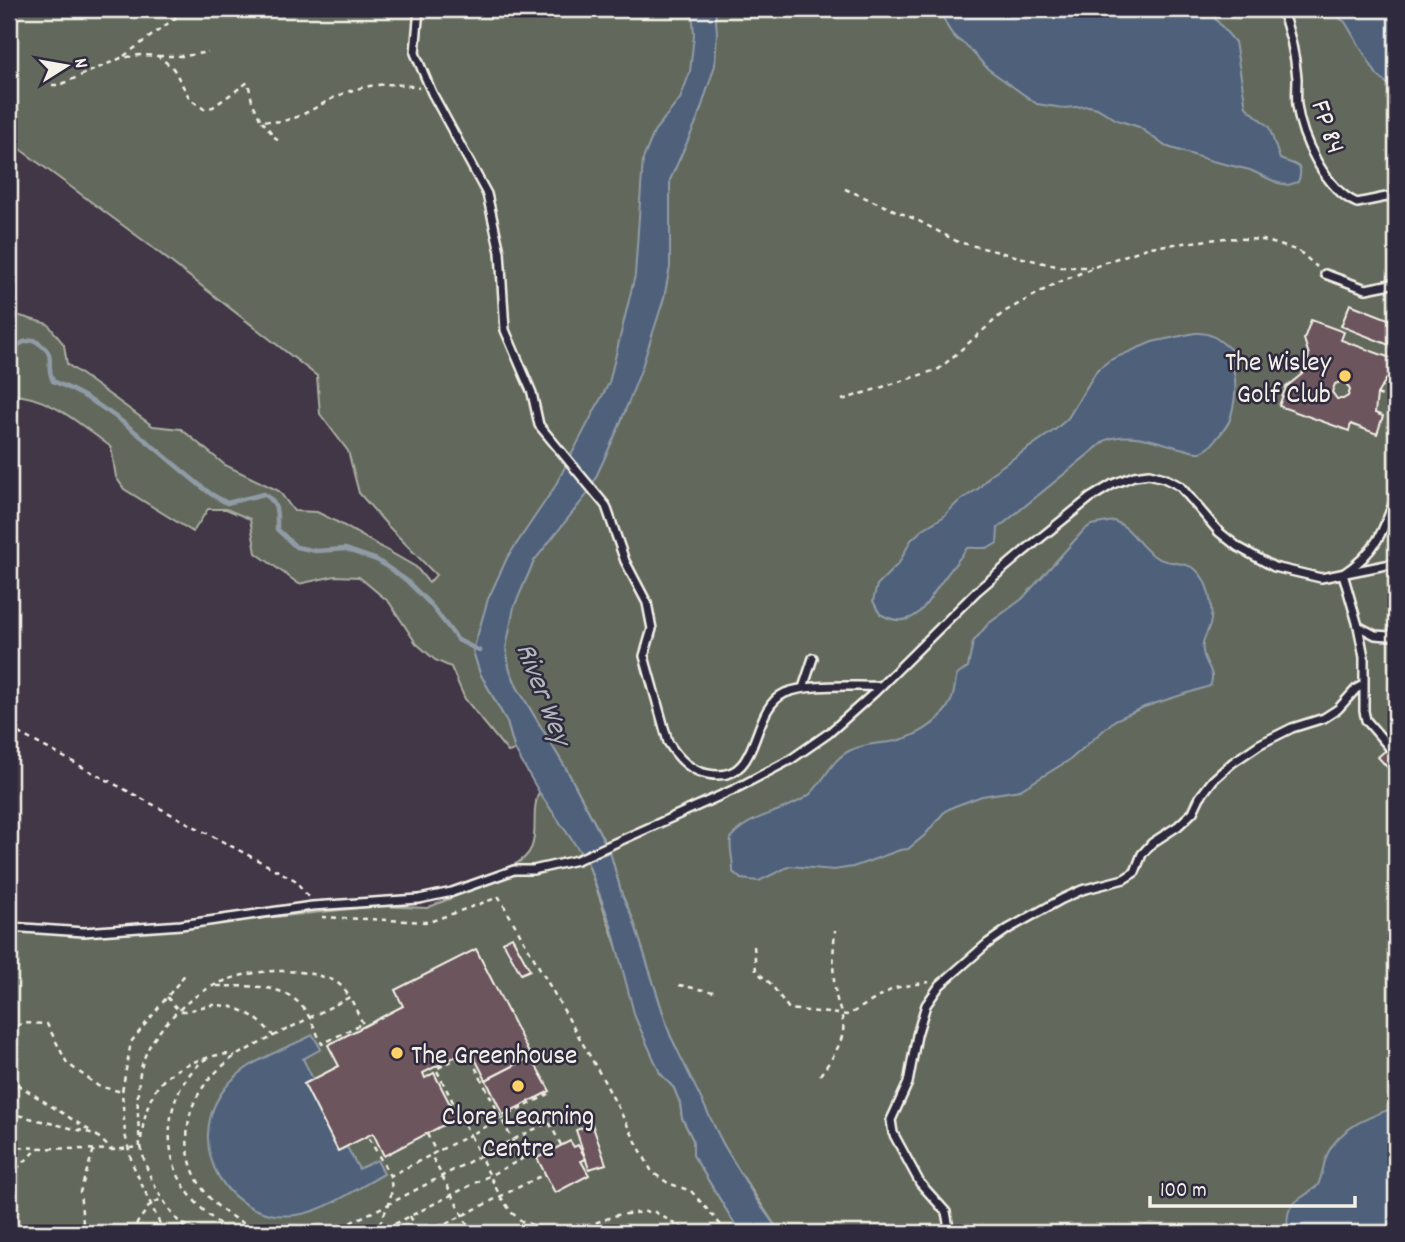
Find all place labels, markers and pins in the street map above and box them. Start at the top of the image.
place label: The Wisley Golf Club [1225,345,1332,417]
marker: The Wisley Golf Club [1337,368,1353,384]
place label: The Greenhouse [411,1038,577,1078]
marker: The Greenhouse [389,1045,405,1061]
marker: Clore Learning Centre [510,1078,526,1094]
place label: Clore Learning Centre [442,1099,594,1171]

